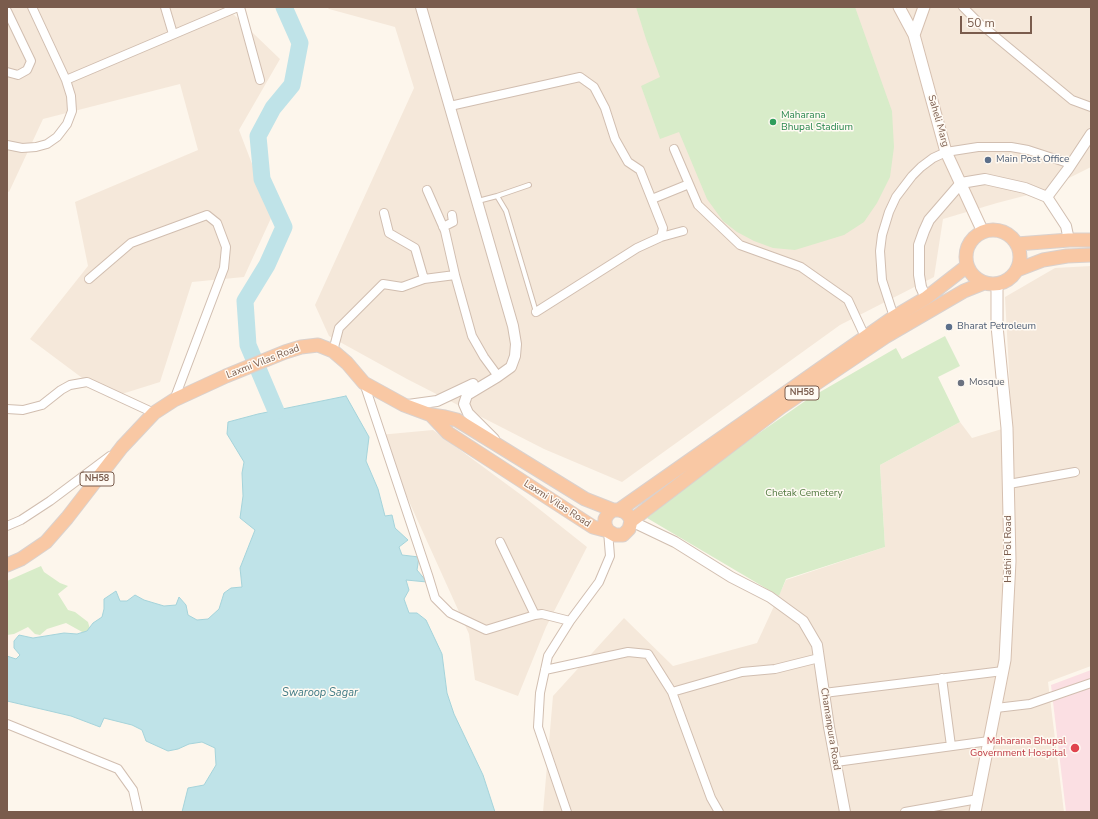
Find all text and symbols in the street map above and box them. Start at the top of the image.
scale bar [962,8,1034,34]
text: 50 m [967,15,995,31]
street label: Saheli Marg [925,94,951,148]
place label: Maharana Bhupal Stadium [781,110,853,134]
marker: Maharana Bhupal Stadium [768,117,778,127]
place label: Main Post Office [996,154,1069,166]
marker: Main Post Office [983,155,993,165]
place label: Bharat Petroleum [957,321,1036,333]
marker: Bharat Petroleum [944,322,954,332]
street label: Laxmi Vilas Road [225,343,301,381]
place label: Mosque [969,377,1005,389]
marker: Mosque [956,378,966,388]
road number: NH58 [785,386,819,400]
road number: NH58 [80,472,114,486]
street label: Laxmi Vilas Road [521,478,593,530]
park label: Chetak Cemetery [765,488,843,500]
street label: Hathi Pol Road [1003,515,1015,583]
water label: Swaroop Sagar [282,686,358,700]
street label: Chamanpura Road [818,687,842,771]
place label: Maharana Bhupal Government Hospital [970,736,1066,760]
marker: Maharana Bhupal Government Hospital [1069,742,1081,754]

